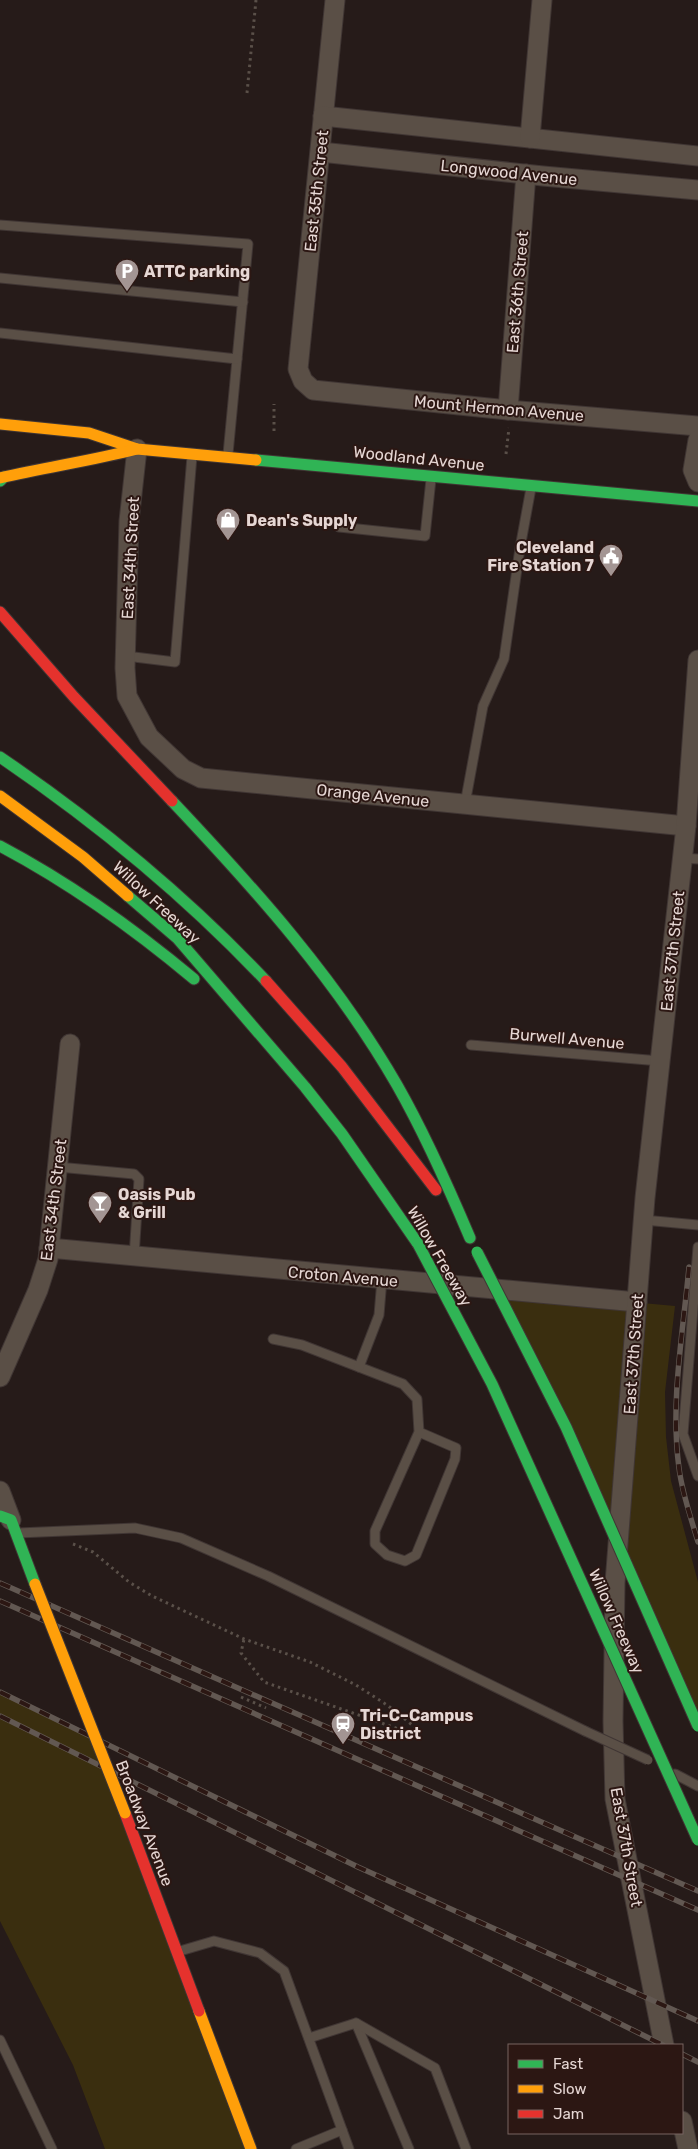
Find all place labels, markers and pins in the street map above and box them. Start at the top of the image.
parking icon: ATTC parking [114,258,140,292]
place label: ATTC parking [144,262,250,281]
shop icon: Dean's Supply [215,507,241,541]
place label: Dean's Supply [246,511,358,530]
place label: Cleveland Fire Station 7 [487,538,594,575]
public building icon: Cleveland Fire Station 7 [598,543,624,577]
place label: Oasis Pub & Grill [118,1185,196,1222]
bar icon: Oasis Pub & Grill [87,1190,113,1224]
place label: Tri-C–Campus District [360,1706,474,1743]
station icon: Tri-C–Campus District [330,1711,356,1745]

